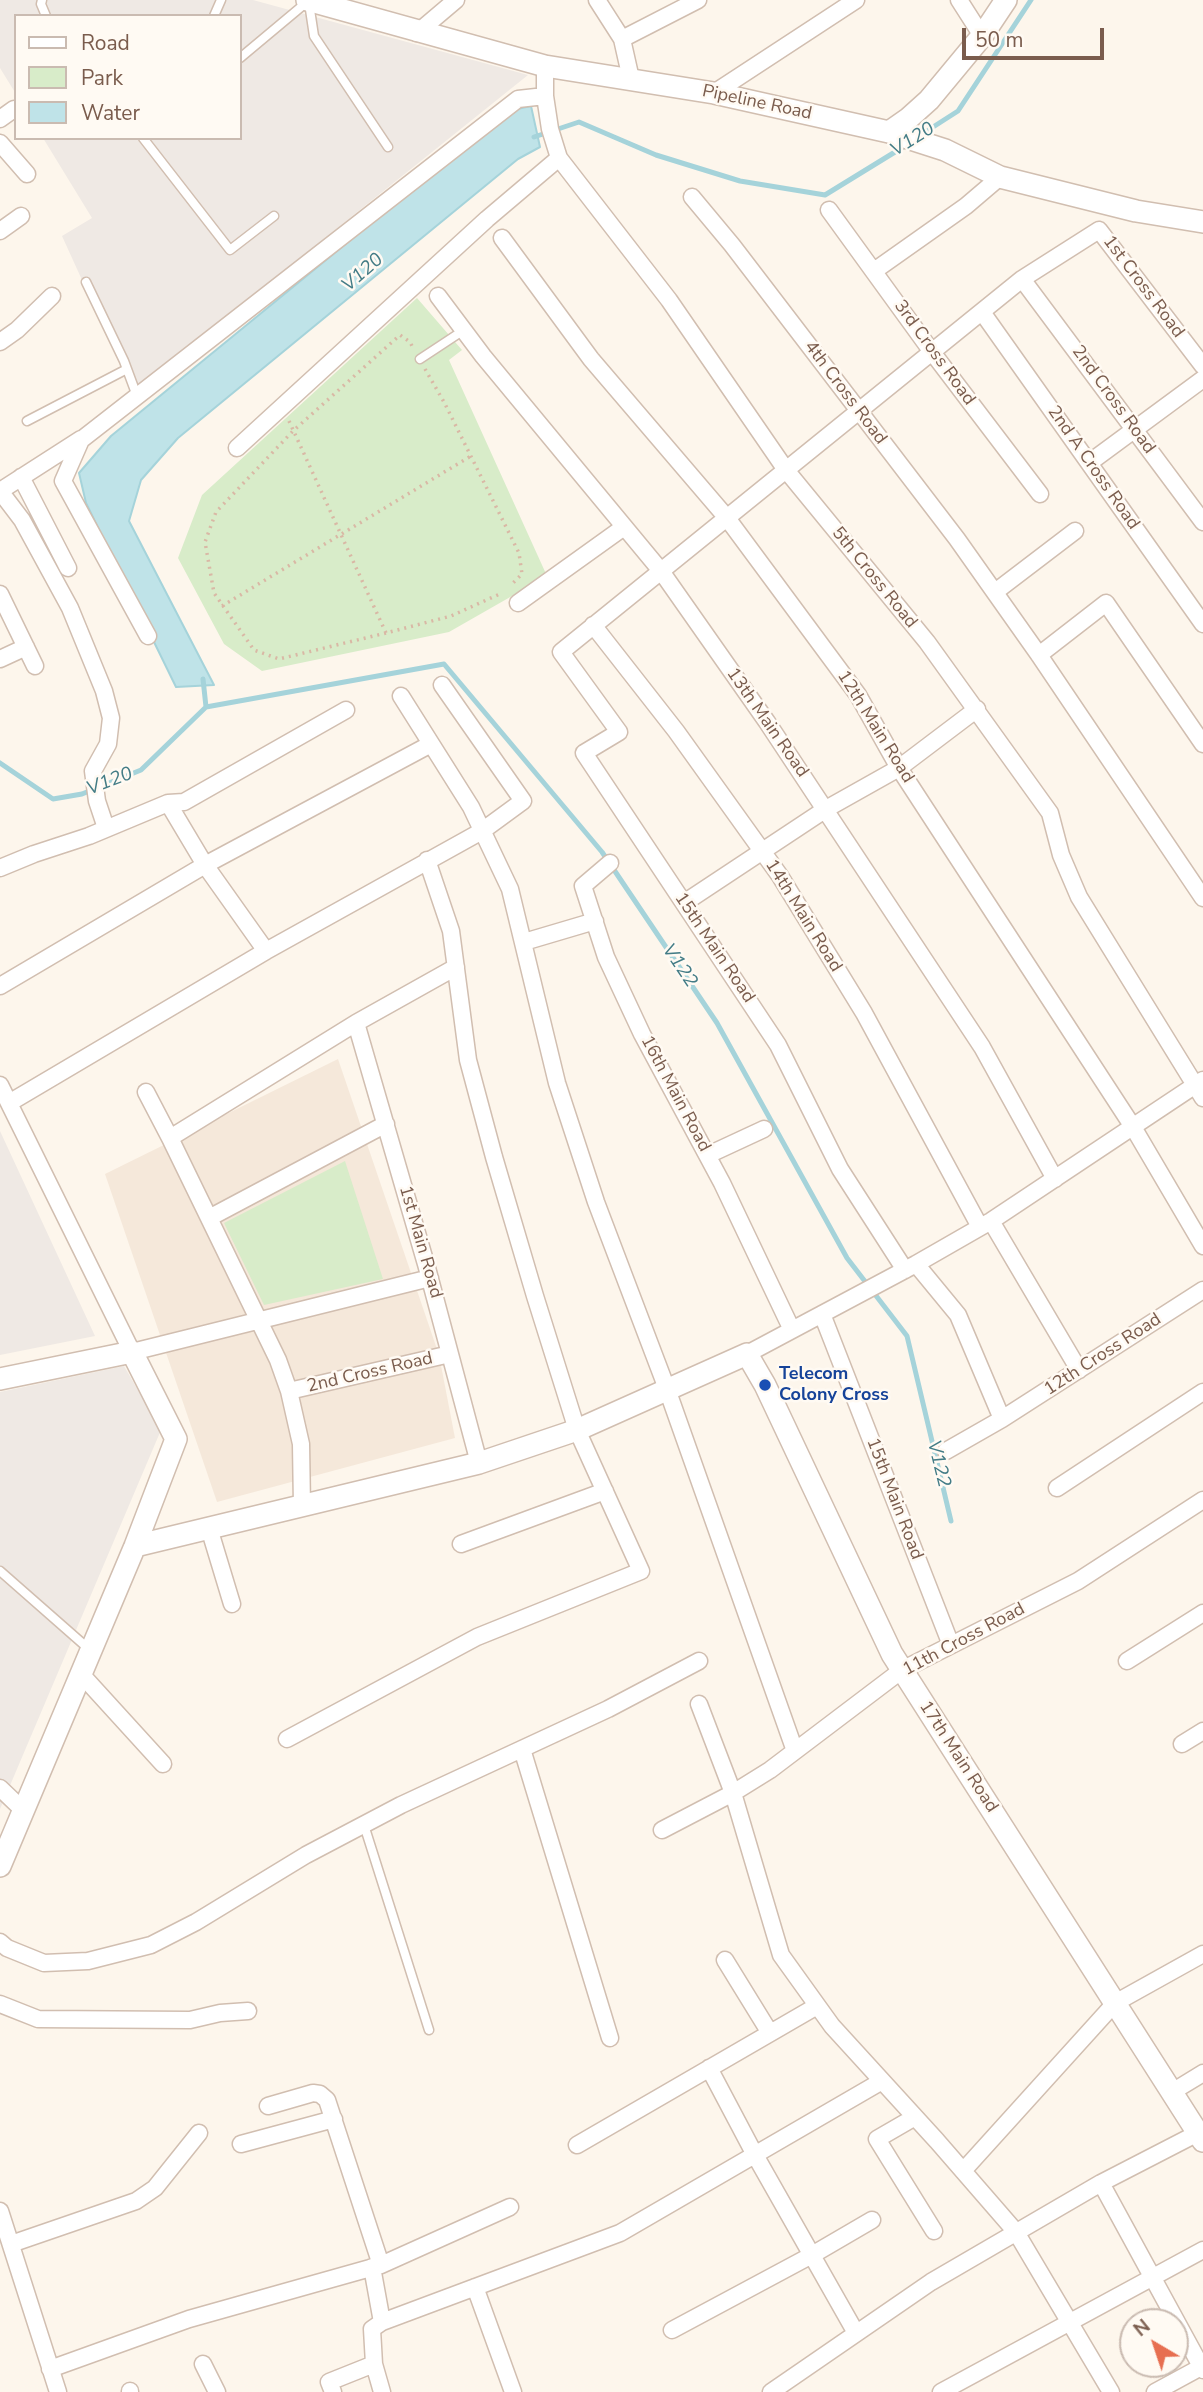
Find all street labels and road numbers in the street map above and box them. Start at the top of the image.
street label: Pipeline Road [700,81,814,125]
street label: 1st Cross Road [1097,232,1189,342]
street label: 3rd Cross Road [889,296,979,410]
street label: 4th Cross Road [799,337,891,449]
street label: 2nd Cross Road [1067,342,1159,458]
street label: 2nd A Cross Road [1042,402,1144,534]
street label: 5th Cross Road [827,523,921,633]
street label: 13th Main Road [721,664,813,782]
street label: 12th Main Road [832,667,918,787]
street label: 14th Main Road [760,856,846,976]
street label: 15th Main Road [669,889,759,1007]
street label: 16th Main Road [635,1032,715,1156]
street label: 1st Main Road [394,1183,446,1301]
street label: 12th Cross Road [1040,1309,1166,1401]
street label: 2nd Cross Road [305,1348,435,1398]
street label: 15th Main Road [861,1435,927,1563]
street label: 11th Cross Road [899,1599,1029,1681]
street label: 17th Main Road [914,1697,1002,1817]

